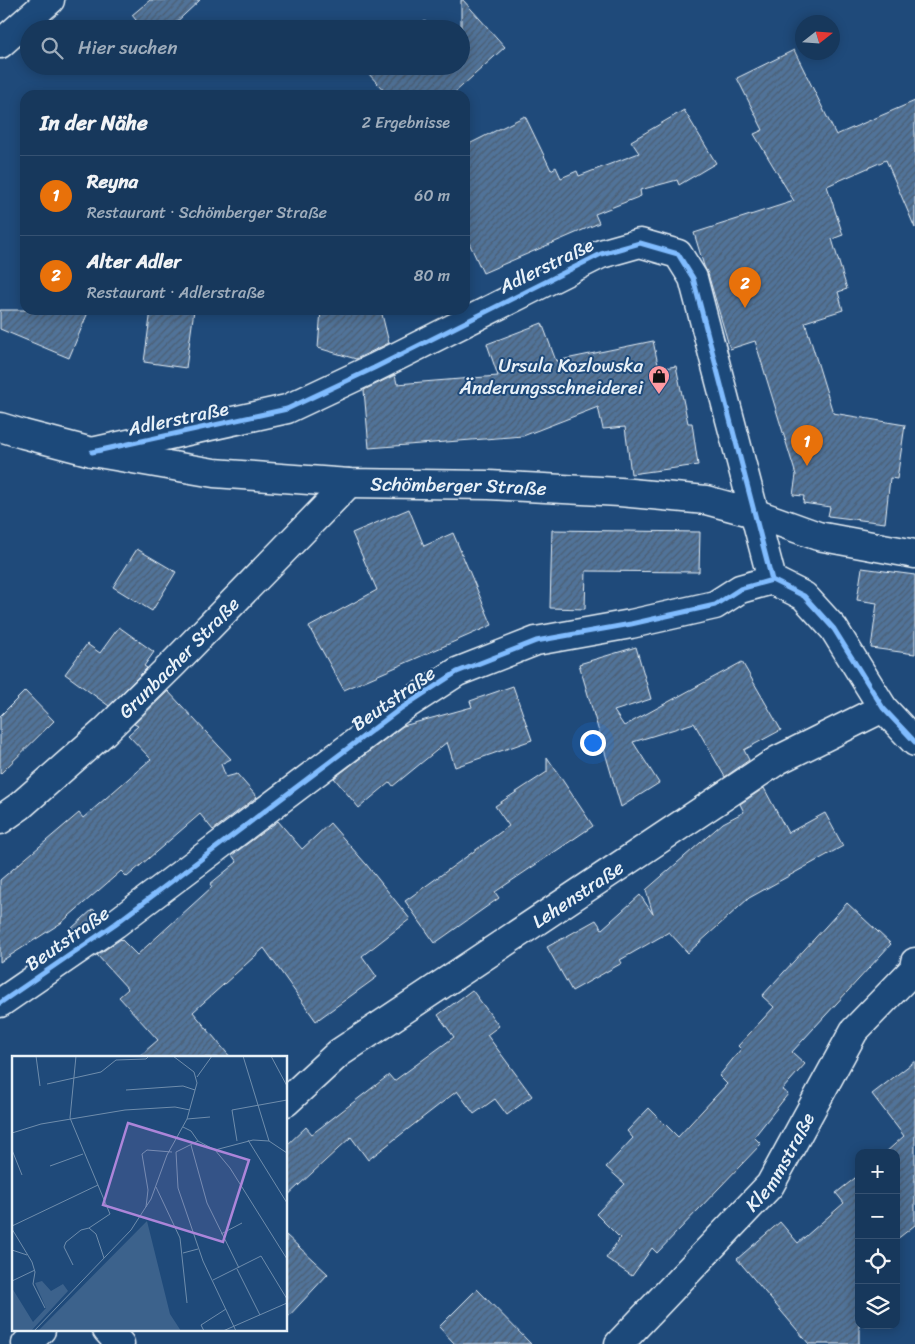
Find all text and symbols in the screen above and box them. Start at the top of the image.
north arrow [795,15,840,60]
search box [20,20,470,75]
text: Hier suchen [78,31,178,64]
icon: search [38,34,66,62]
text: In der Nähe [40,104,148,142]
text: 2 Ergebnisse [362,108,450,137]
text: Reyna [87,165,138,198]
text: 1 [53,181,59,210]
text: 60 m [414,181,450,210]
text: Restaurant · Schömberger Straße [87,198,327,227]
street label: Adlerstraße [492,228,599,303]
text: Alter Adler [87,245,181,278]
text: 2 [51,261,61,290]
text: 80 m [414,261,450,290]
pin: 2 [729,267,761,308]
text: Restaurant · Adlerstraße [87,278,265,307]
place label: Ursula Kozlowska Änderungsschneiderei [459,349,644,404]
shop icon: Ursula Kozlowska Änderungsschneiderei [647,364,671,395]
street label: Adlerstraße [124,392,231,445]
pin: 1 [791,425,823,466]
street label: Schömberger Straße [370,467,548,505]
street label: Grunbacher Straße [110,588,248,727]
street label: Beutstraße [344,657,443,740]
your location [580,730,606,756]
street label: Lehenstraße [525,851,631,937]
street label: Beutstraße [18,897,117,980]
inset map [12,1056,288,1332]
street label: Klemmstraße [737,1106,824,1220]
map controls [855,1149,900,1329]
button: + [855,1149,900,1194]
button: − [855,1194,900,1239]
button: locate [855,1239,900,1284]
button: layers [855,1284,900,1329]

